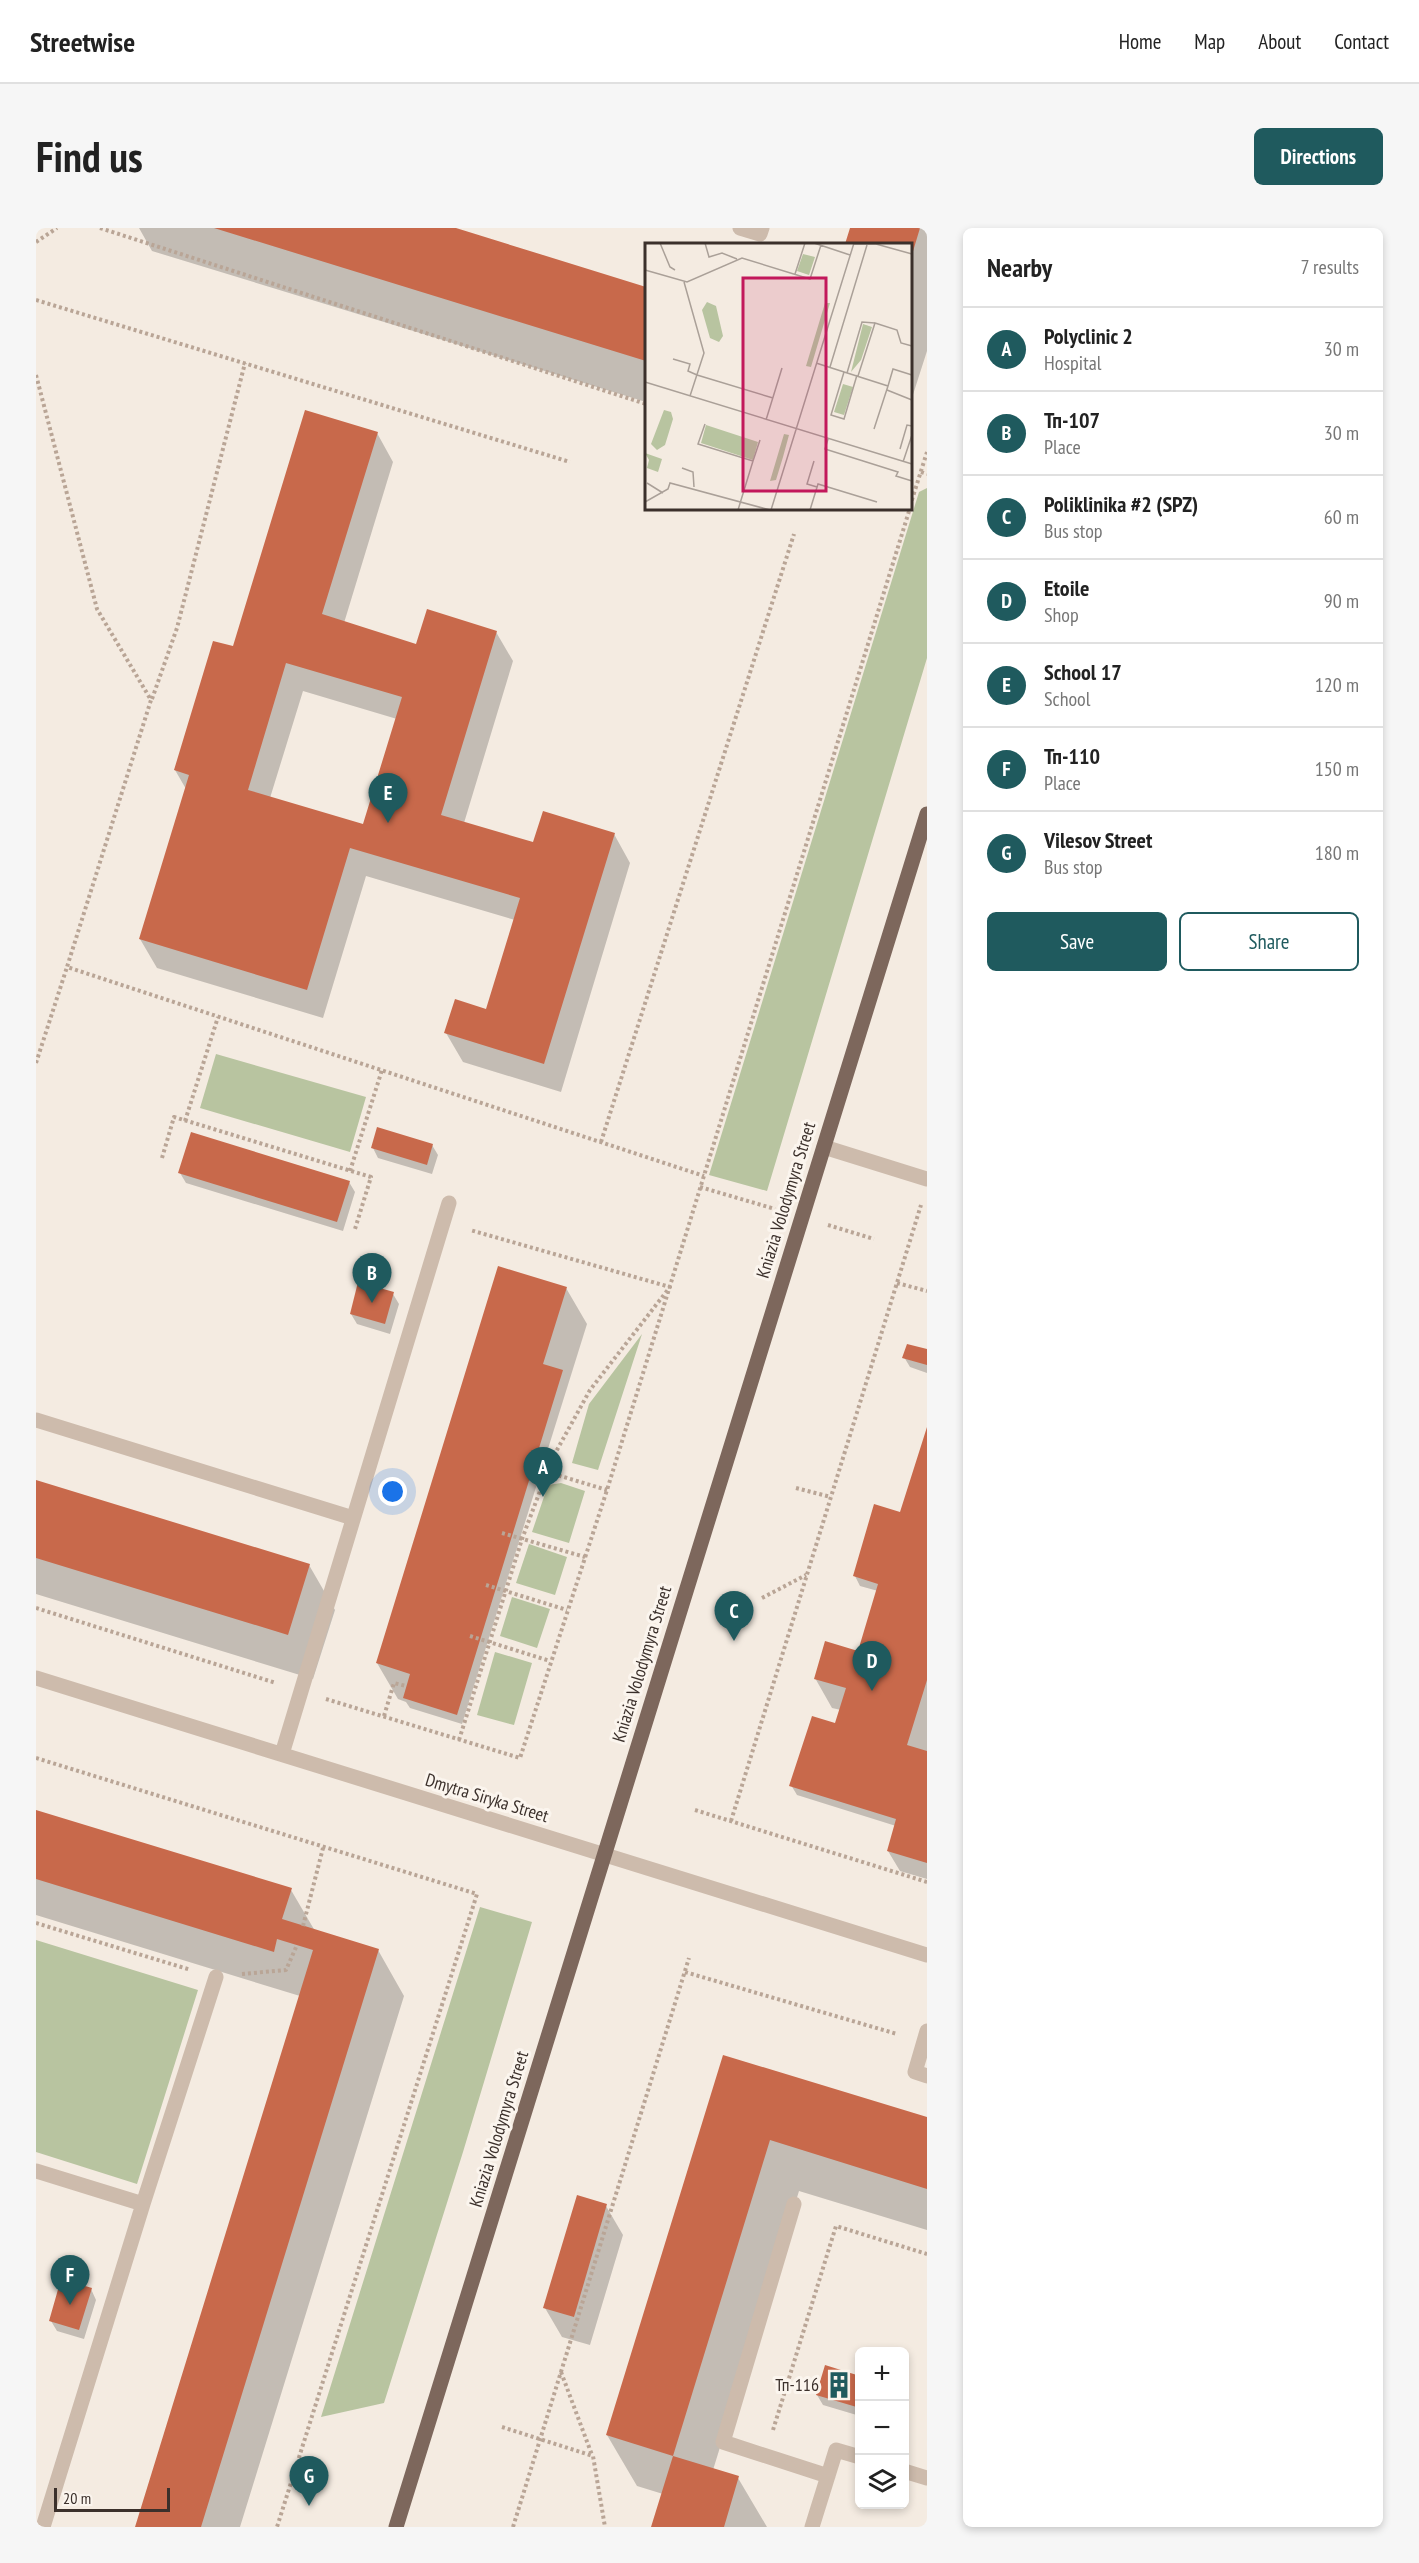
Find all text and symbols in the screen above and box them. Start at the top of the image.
text: Streetwise [30,23,135,60]
text: Home [1119,28,1161,55]
text: Map [1194,28,1225,55]
text: About [1258,28,1301,55]
text: Contact [1334,28,1389,55]
button: Directions [1254,128,1383,185]
text: Find us [36,129,143,184]
inset map [645,243,912,510]
text: Nearby [987,251,1052,284]
text: 7 results [1301,254,1359,280]
text: Polyclinic 2 [1044,322,1133,350]
text: A [1001,336,1012,362]
text: 30 m [1324,336,1359,362]
text: Hospital [1044,350,1101,376]
text: Тп-107 [1044,406,1100,434]
text: B [1002,420,1011,446]
text: 30 m [1324,420,1359,446]
text: Place [1044,434,1081,460]
text: Poliklinika #2 (SPZ) [1044,490,1198,518]
text: C [1002,504,1011,530]
text: 60 m [1324,504,1359,530]
text: Bus stop [1044,518,1103,544]
text: Etoile [1044,574,1089,602]
text: D [1001,588,1012,614]
text: 90 m [1324,588,1359,614]
text: Shop [1044,602,1079,628]
text: School 17 [1044,658,1122,686]
text: E [1002,672,1011,698]
text: 120 m [1315,672,1359,698]
text: School [1044,686,1090,712]
text: Тп-110 [1044,742,1100,770]
text: F [1002,756,1011,782]
text: 150 m [1315,756,1359,782]
text: Place [1044,770,1081,796]
pin: E [368,774,408,823]
text: Vilesov Street [1044,826,1152,854]
text: G [1001,840,1012,866]
text: 180 m [1315,840,1359,866]
text: Bus stop [1044,854,1103,880]
button: Save [987,912,1167,971]
button: Share [1179,912,1359,971]
street label: Kniazia Volodymyra Street [751,1119,820,1281]
pin: B [352,1254,392,1303]
pin: A [524,1448,562,1497]
your location [378,1477,407,1506]
street label: Kniazia Volodymyra Street [607,1583,676,1745]
pin: C [714,1592,754,1641]
pin: D [852,1642,892,1691]
street label: Dmytra Siryka Street [423,1768,551,1827]
street label: Kniazia Volodymyra Street [464,2048,533,2210]
pin: F [51,2256,90,2305]
map controls [855,2347,909,2509]
button: + [855,2347,909,2401]
building icon: Тп-116 [824,2370,854,2400]
place label: Тп-116 [775,2373,819,2396]
button: − [855,2401,909,2455]
button: layers [855,2455,909,2509]
pin: G [290,2456,328,2506]
scale bar [54,2485,170,2512]
text: 20 m [63,2488,91,2508]

